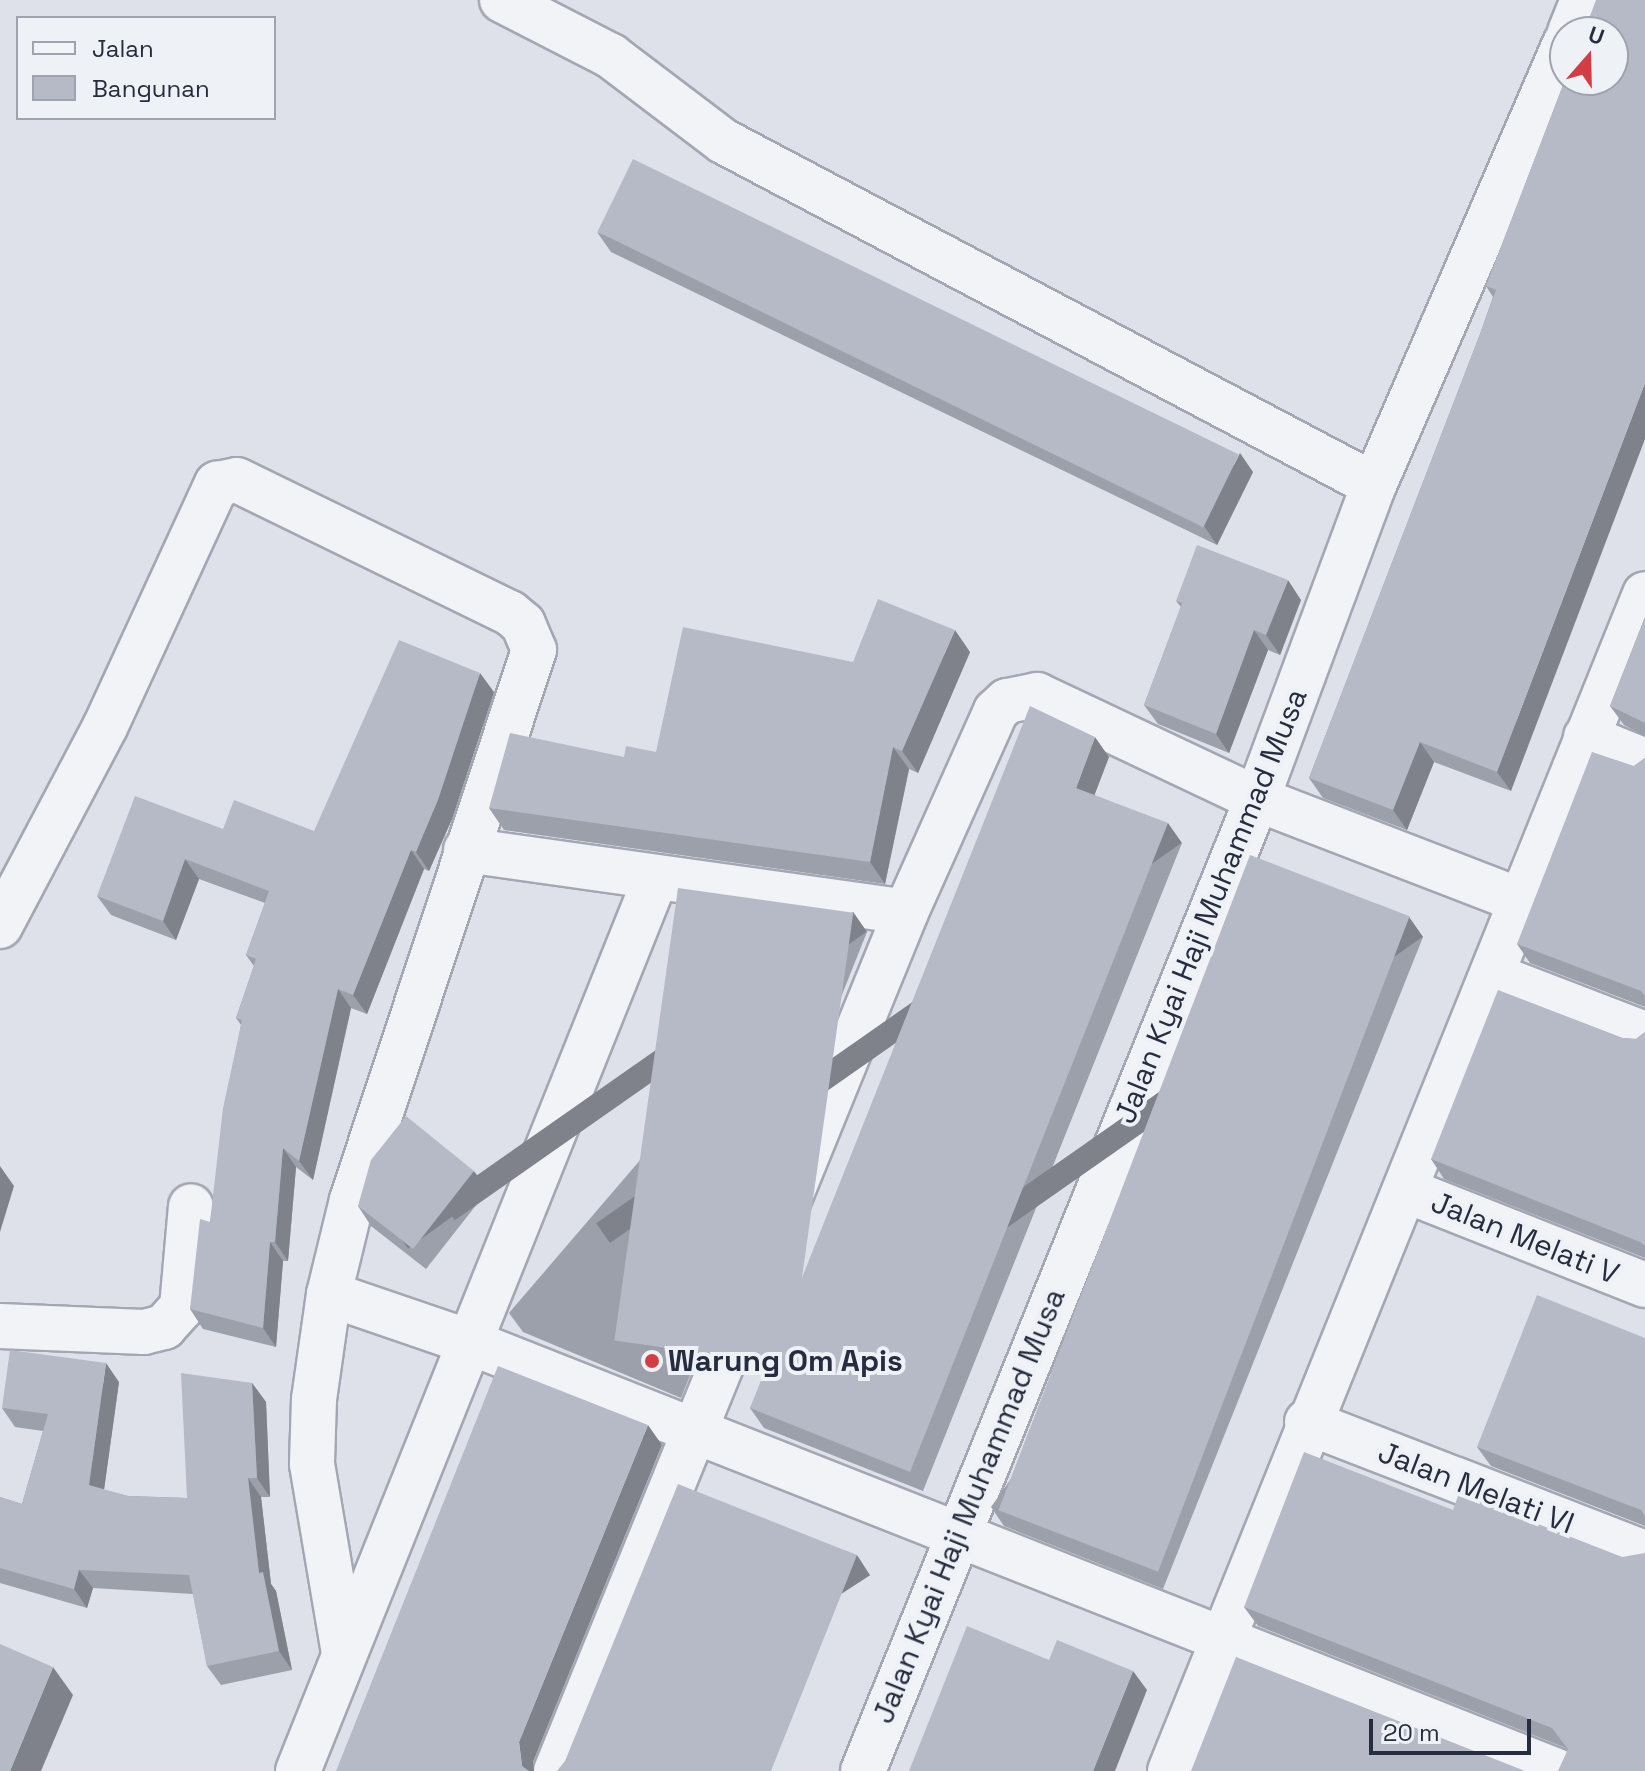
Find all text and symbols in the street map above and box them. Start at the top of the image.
legend [16,16,276,120]
north arrow [1549,16,1629,96]
text: U [1585,20,1608,51]
text: Jalan [92,33,154,64]
text: Bangunan [92,73,210,104]
street label: Jalan Kyai Haji Muhammad Musa [1107,683,1315,1129]
street label: Jalan Melati V [1426,1184,1624,1292]
street label: Jalan Kyai Haji Muhammad Musa [865,1283,1073,1729]
place label: Warung Om Apis [668,1343,903,1379]
marker: Warung Om Apis [643,1352,661,1370]
street label: Jalan Melati VI [1373,1434,1579,1542]
scale bar [1373,1703,1535,1753]
text: 20 m [1383,1717,1440,1748]

